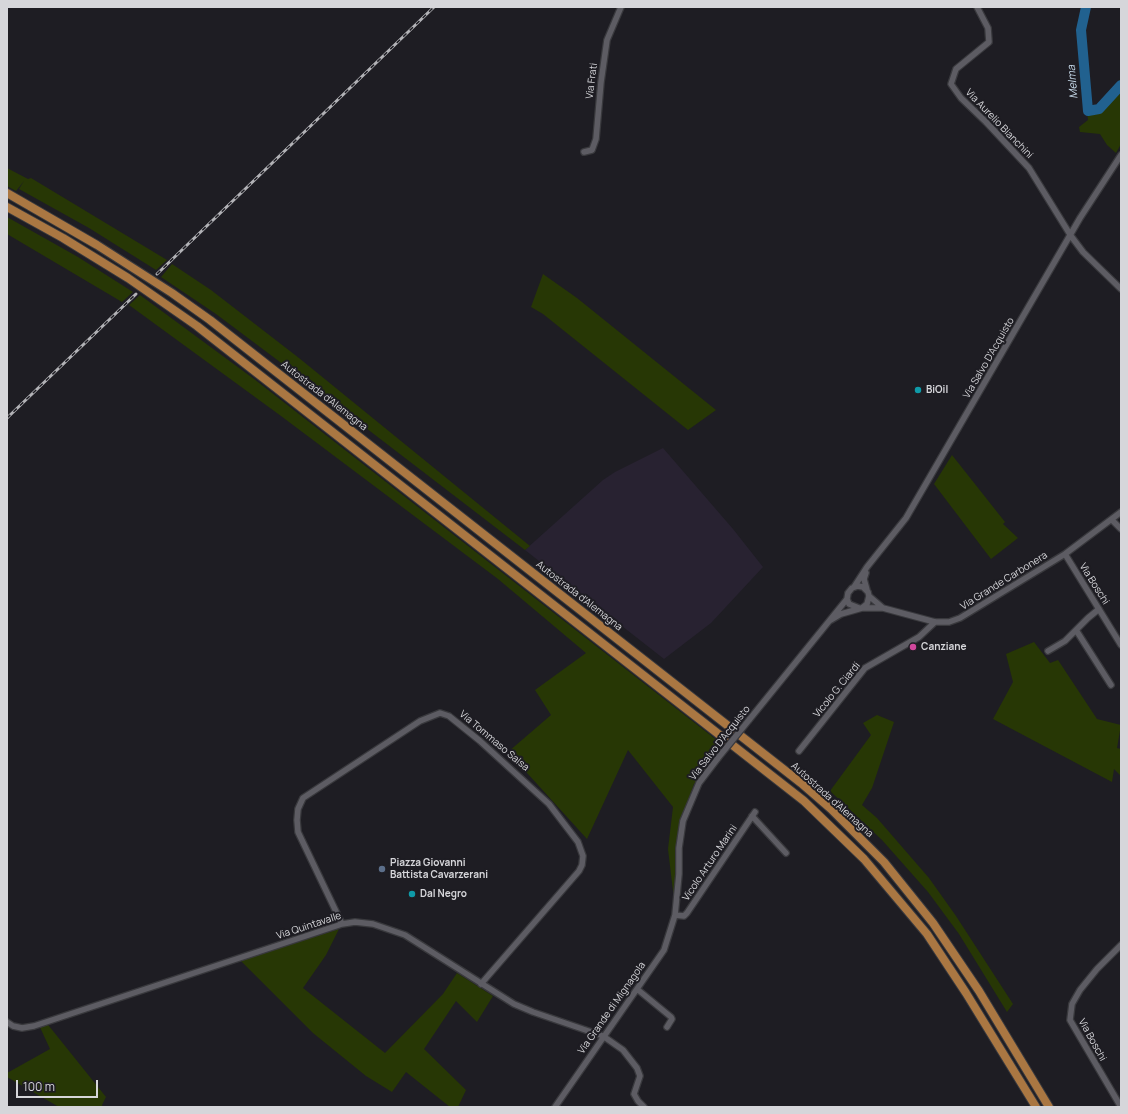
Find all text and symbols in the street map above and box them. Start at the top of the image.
street label: Via Frati [584,62,600,100]
water label: Melma [1065,65,1081,99]
street label: Via Aurelio Bianchini [963,87,1035,161]
street label: Via Salvo D'Acquisto [961,315,1017,401]
street label: Autostrada d'Alemagna [278,359,370,433]
place label: BiOil [926,384,948,396]
marker: BiOil [913,385,923,395]
street label: Via Grande Carbonera [958,549,1050,613]
street label: Autostrada d'Alemagna [533,559,625,633]
street label: Via Boschi [1077,561,1111,607]
place label: Canziane [921,641,966,653]
marker: Canziane [908,642,918,652]
street label: Vicolo G. Ciardi [811,660,863,720]
street label: Via Salvo D'Acquisto [687,703,753,783]
street label: Via Tommaso Salsa [457,708,531,774]
street label: Autostrada d'Alemagna [788,760,876,840]
street label: Vicolo Arturo Marini [680,823,740,903]
place label: Piazza Giovanni Battista Cavarzerani [390,857,488,880]
marker: Piazza Giovanni Battista Cavarzerani [377,864,387,874]
place label: Dal Negro [420,888,467,900]
marker: Dal Negro [407,889,417,899]
street label: Via Quintavalle [275,910,343,942]
street label: Via Grande di Mignagola [576,960,648,1056]
street label: Via Boschi [1075,1017,1109,1063]
scale bar [18,1072,100,1098]
text: 100 m [23,1078,55,1095]

